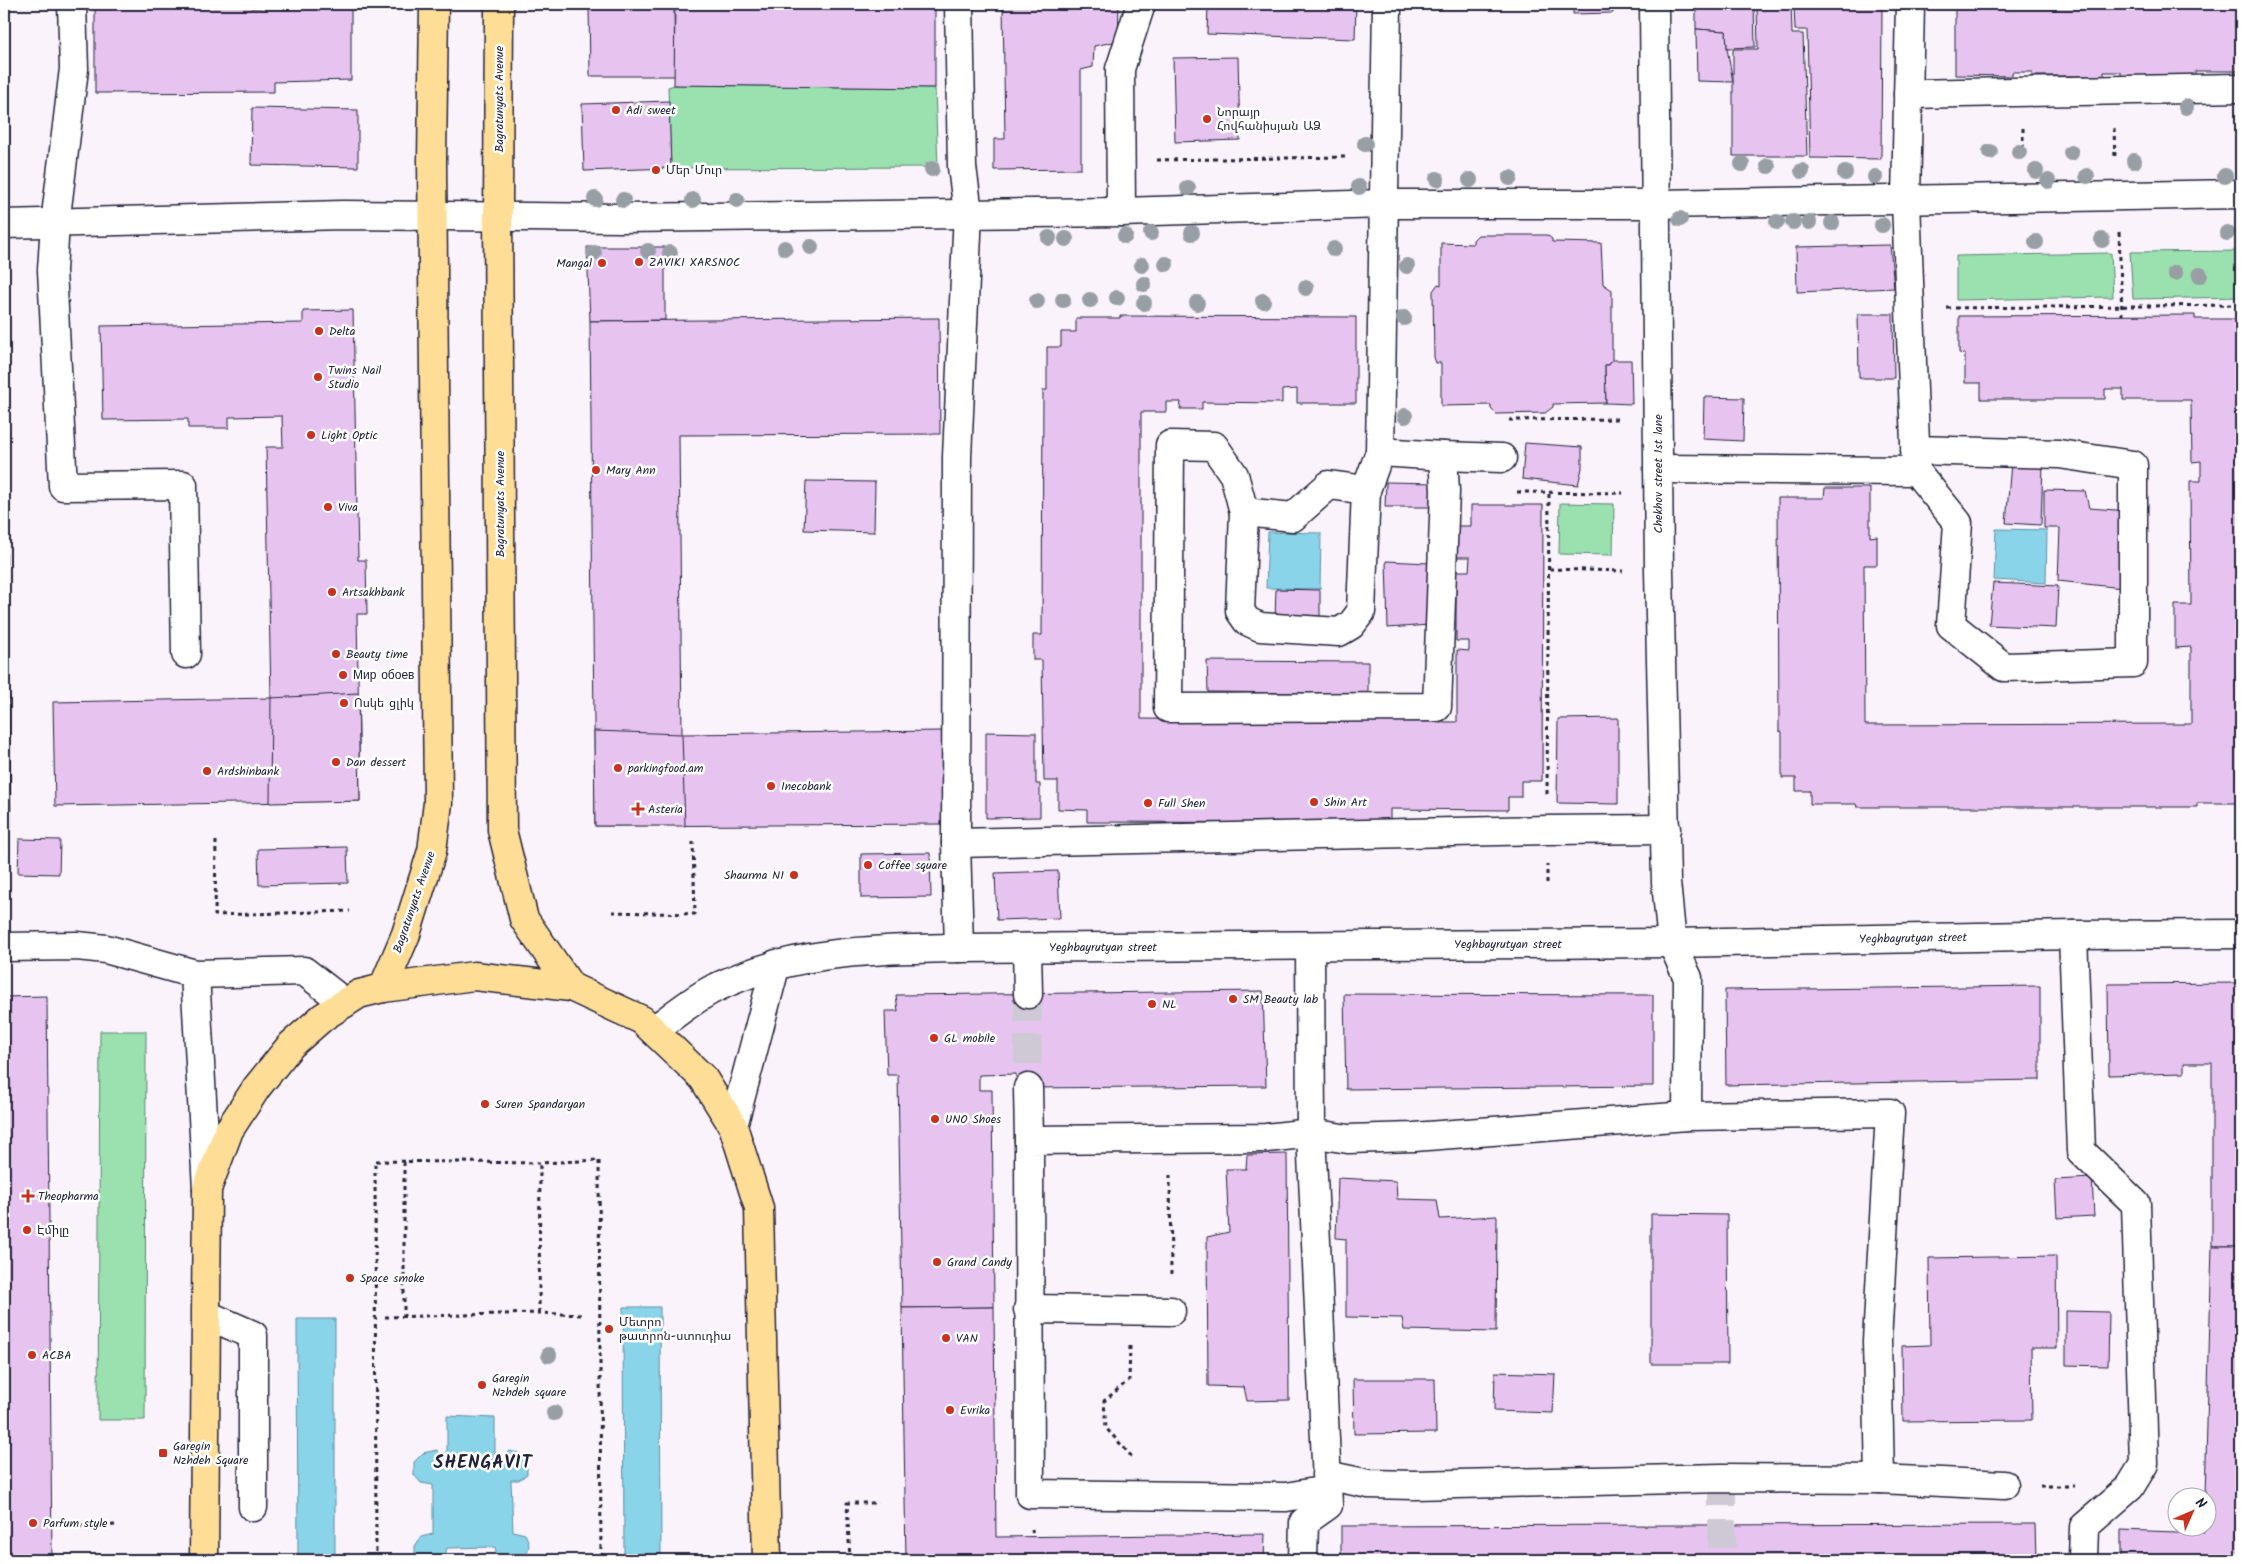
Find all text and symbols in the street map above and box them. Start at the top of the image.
street label: Bagratunyats Avenue [490,45,509,152]
place label: Adi sweet [626,101,676,120]
place label: Նորայր Հովհանիսյան ԱՁ [1217,103,1321,136]
marker: Adi sweet [610,104,622,116]
marker: Նորայր Հովհանիսյան ԱՁ [1201,113,1213,125]
place label: Մեր Մուր [666,161,722,180]
marker: Մեր Մուր [650,164,662,176]
place label: ZAVIKI XARSNOC [649,253,740,272]
place label: Mangal [556,254,592,273]
marker: ZAVIKI XARSNOC [633,256,645,268]
marker: Mangal [596,257,608,269]
place label: Delta [329,322,356,341]
marker: Delta [313,325,325,337]
place label: Twins Nail Studio [328,361,381,394]
marker: Twins Nail Studio [312,371,324,383]
street label: Chekhov street 1st lane [1649,414,1668,534]
place label: Light Optic [321,426,378,445]
marker: Light Optic [305,429,317,441]
street label: Bagratunyats Avenue [491,450,510,557]
place label: Mary Ann [606,461,656,480]
marker: Mary Ann [590,464,602,476]
place label: Viva [338,498,358,517]
marker: Viva [322,501,334,513]
place label: Artsakhbank [342,583,405,602]
marker: Artsakhbank [326,586,338,598]
place label: Beauty time [346,645,409,664]
marker: Beauty time [330,648,342,660]
place label: Мир обоев [353,666,414,685]
marker: Мир обоев [337,669,349,681]
place label: Ոսկե ցլիկ [354,694,414,713]
marker: Ոսկե ցլիկ [338,697,350,709]
place label: Dan dessert [346,753,407,772]
marker: Dan dessert [330,756,342,768]
place label: parkingfood.am [627,759,704,778]
place label: Ardshinbank [217,762,279,781]
marker: parkingfood.am [612,762,624,774]
marker: Ardshinbank [201,765,213,777]
place label: Inecobank [781,777,832,796]
marker: Inecobank [765,780,777,792]
place label: Shin Art [1324,793,1367,812]
place label: Full Shen [1158,794,1205,813]
marker: Shin Art [1308,796,1320,808]
marker: Full Shen [1142,797,1154,809]
place label: Asteria [648,800,683,819]
marker: Asteria [632,803,644,815]
street label: Bagratunyats Avenue [388,848,441,956]
place label: Coffee square [878,856,947,875]
marker: Coffee square [862,859,874,871]
place label: Shaurma N1 [724,866,784,885]
marker: Shaurma N1 [788,869,800,881]
street label: Yeghbayrutyan street [1859,928,1968,949]
street label: Yeghbayrutyan street [1454,935,1562,954]
street label: Yeghbayrutyan street [1049,938,1157,957]
place label: SM Beauty lab [1243,990,1319,1009]
marker: SM Beauty lab [1227,993,1239,1005]
place label: NL [1162,995,1177,1014]
marker: NL [1146,998,1158,1010]
place label: GL mobile [944,1029,996,1048]
marker: GL mobile [928,1032,940,1044]
place label: Suren Spandaryan [495,1095,585,1114]
marker: Suren Spandaryan [479,1098,491,1110]
place label: UNO Shoes [945,1110,1001,1129]
marker: UNO Shoes [929,1113,941,1125]
place label: Theopharma [38,1187,99,1206]
marker: Theopharma [22,1190,34,1202]
place label: Էմիլը [37,1221,69,1240]
marker: Էմիլը [21,1224,33,1236]
place label: Grand Candy [947,1253,1012,1272]
marker: Grand Candy [931,1256,943,1268]
place label: Space smoke [360,1269,425,1288]
marker: Space smoke [344,1272,356,1284]
place label: Մետրո թատրոն-ստուդիա [619,1313,731,1346]
marker: Մետրո թատրոն-ստուդիա [603,1323,615,1335]
place label: VAN [956,1329,978,1348]
marker: VAN [940,1332,952,1344]
place label: ACBA [42,1346,71,1365]
marker: ACBA [26,1349,38,1361]
place label: Garegin Nzhdeh square [492,1369,567,1402]
marker: Garegin Nzhdeh square [476,1379,488,1391]
place label: Evrika [960,1401,991,1420]
marker: Evrika [944,1404,956,1416]
place label: Garegin Nzhdeh Square [173,1437,249,1470]
marker: Garegin Nzhdeh Square [157,1447,169,1459]
district label: SHENGAVIT [434,1449,534,1478]
north arrow [2168,1486,2218,1536]
text: N [2190,1493,2212,1515]
place label: Parfum style [43,1514,108,1533]
marker: Parfum style [27,1517,39,1529]

